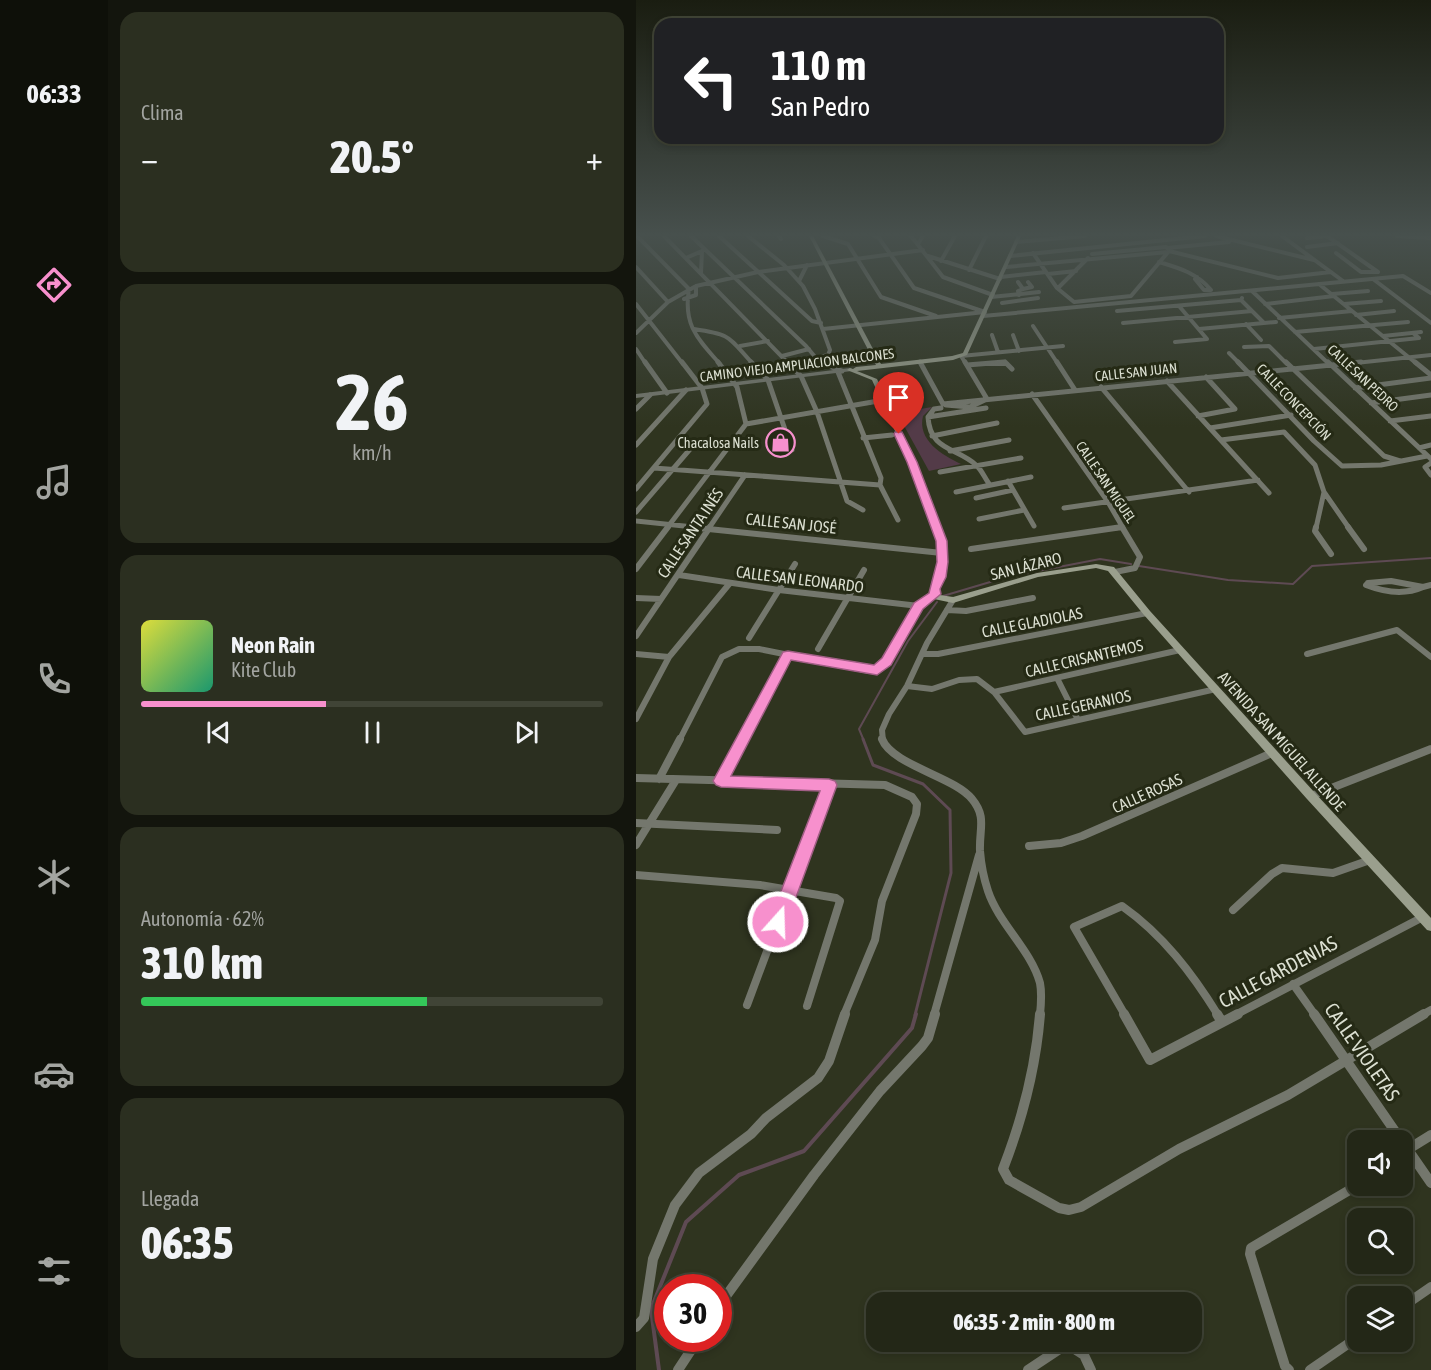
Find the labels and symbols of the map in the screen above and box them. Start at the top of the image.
street label: CALLE SAN PEDRO [1324,341,1402,415]
street label: CAMINO VIEJO AMPLIACION BALCONES [699,345,895,385]
street label: CALLE SAN JUAN [1094,360,1178,384]
street label: CALLE CONCEPCIÓN [1254,361,1334,443]
pin [873,372,924,434]
shop icon: Chacalosa Nails [764,427,796,459]
place label: Chacalosa Nails [678,435,759,451]
street label: CALLE SAN MIGUEL [1073,438,1139,526]
street label: CALLE SANTA INÉS [653,485,727,581]
street label: CALLE SAN JOSÉ [745,509,837,537]
street label: SAN LÁZARO [989,549,1063,583]
street label: CALLE SAN LEONARDO [735,562,865,596]
street label: CALLE GLADIOLAS [980,603,1084,641]
street label: CALLE CRISANTEMOS [1023,636,1145,680]
street label: AVENIDA SAN MIGUEL ALLENDE [1215,668,1349,814]
street label: CALLE GERANIOS [1034,686,1133,724]
street label: CALLE ROSAS [1109,769,1185,816]
position arrow [746,890,810,954]
street label: CALLE GARDENIAS [1215,931,1341,1012]
street label: CALLE VIOLETAS [1320,998,1405,1105]
speed limit sign: 30 [654,1274,732,1352]

